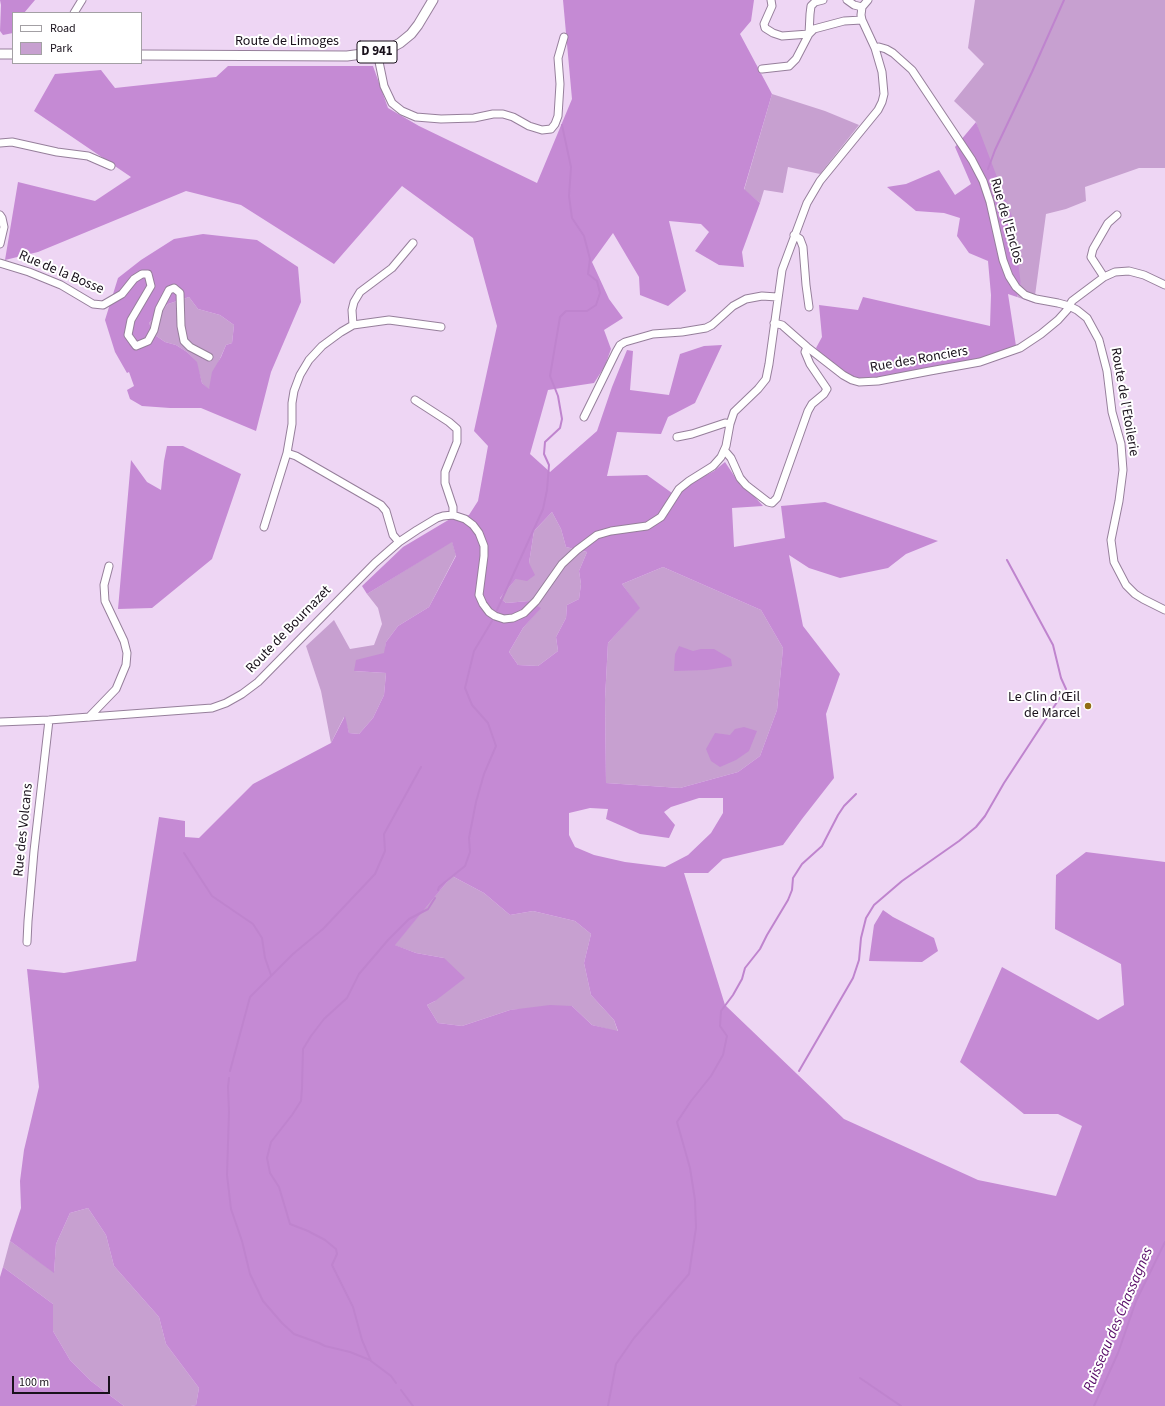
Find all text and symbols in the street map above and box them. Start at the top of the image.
legend [12,12,142,64]
text: Road [50,20,76,37]
street label: Route de Limoges [235,34,339,50]
text: Park [50,40,72,57]
road number: D 941 [357,41,397,63]
street label: Rue de l'Enclos [986,176,1026,266]
street label: Rue de la Bosse [16,248,106,298]
street label: Rue des Ronciers [869,343,969,377]
street label: Route de l'Etoilerie [1106,346,1142,458]
street label: Route de Bournazet [243,583,335,677]
place label: Le Clin d’Œil de Marcel [1008,690,1080,722]
marker: Le Clin d’Œil de Marcel [1083,701,1093,711]
street label: Rue des Volcans [11,783,37,877]
water label: Ruisseau des Chassagnes [1080,1245,1158,1395]
scale bar [14,1368,112,1394]
text: 100 m [19,1374,49,1391]

